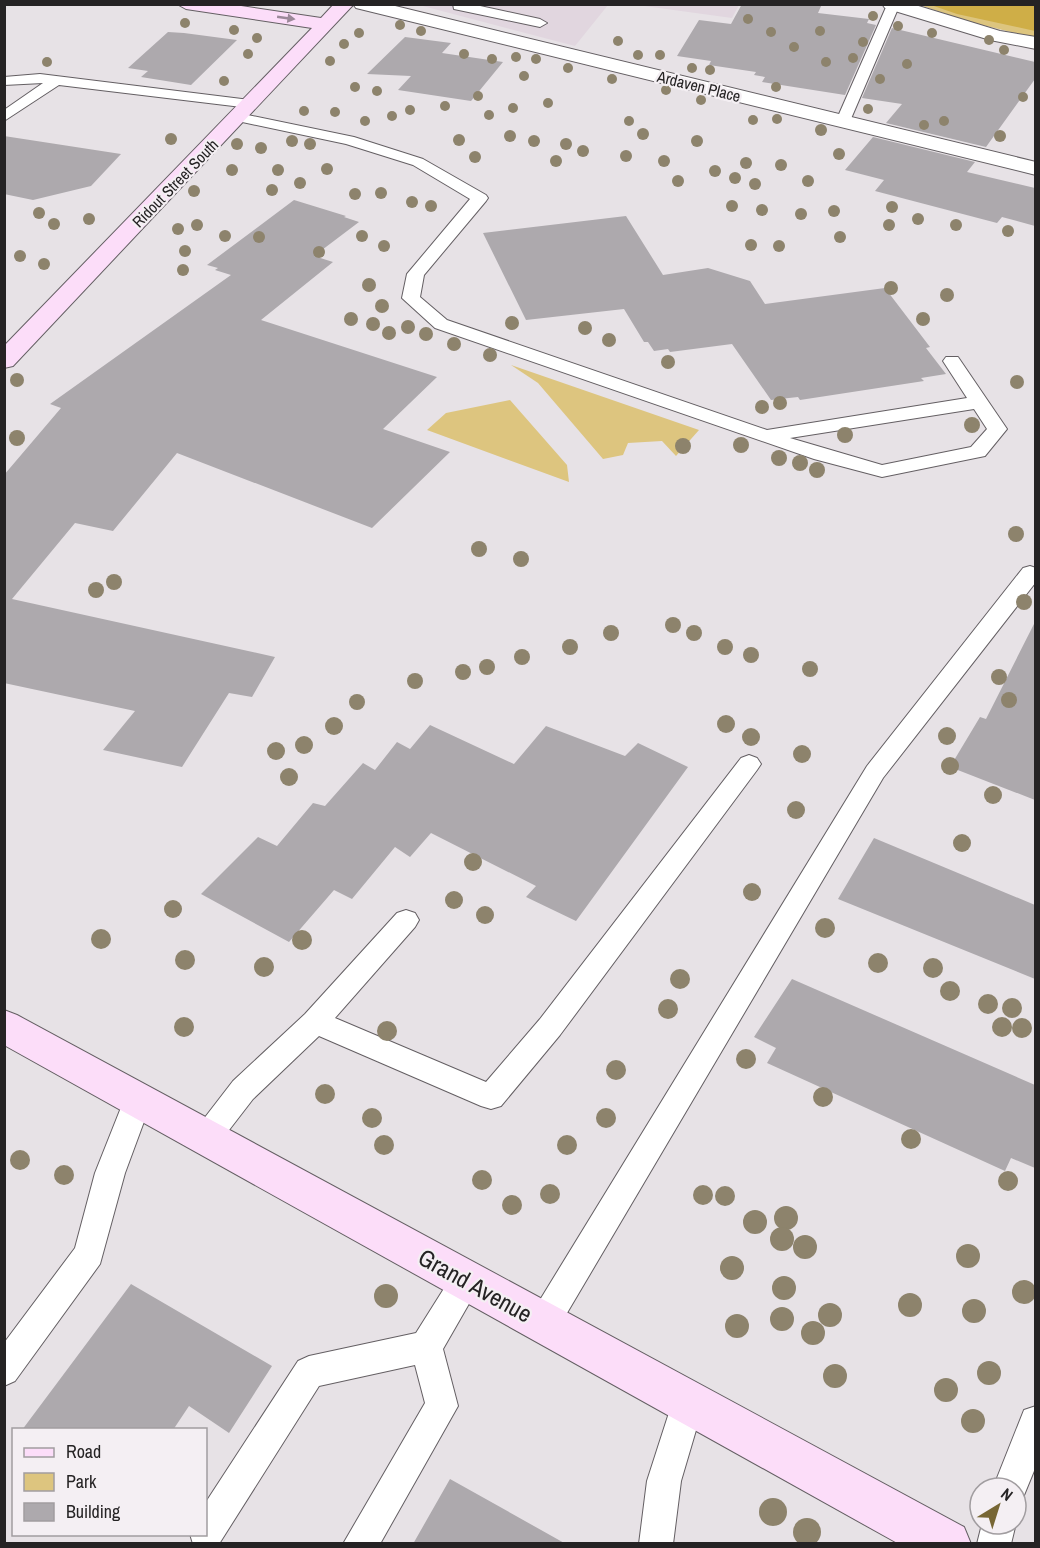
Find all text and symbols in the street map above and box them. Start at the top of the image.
one-way arrow [276,14,295,23]
street label: Ardaven Place [654,65,743,107]
street label: Ridout Street South [127,134,223,232]
street label: Grand Avenue [413,1241,538,1330]
legend [12,1428,207,1536]
text: Road [66,1439,101,1464]
text: Park [66,1469,97,1494]
north arrow [968,1476,1028,1536]
text: N [997,1483,1018,1506]
text: Building [66,1499,121,1524]

